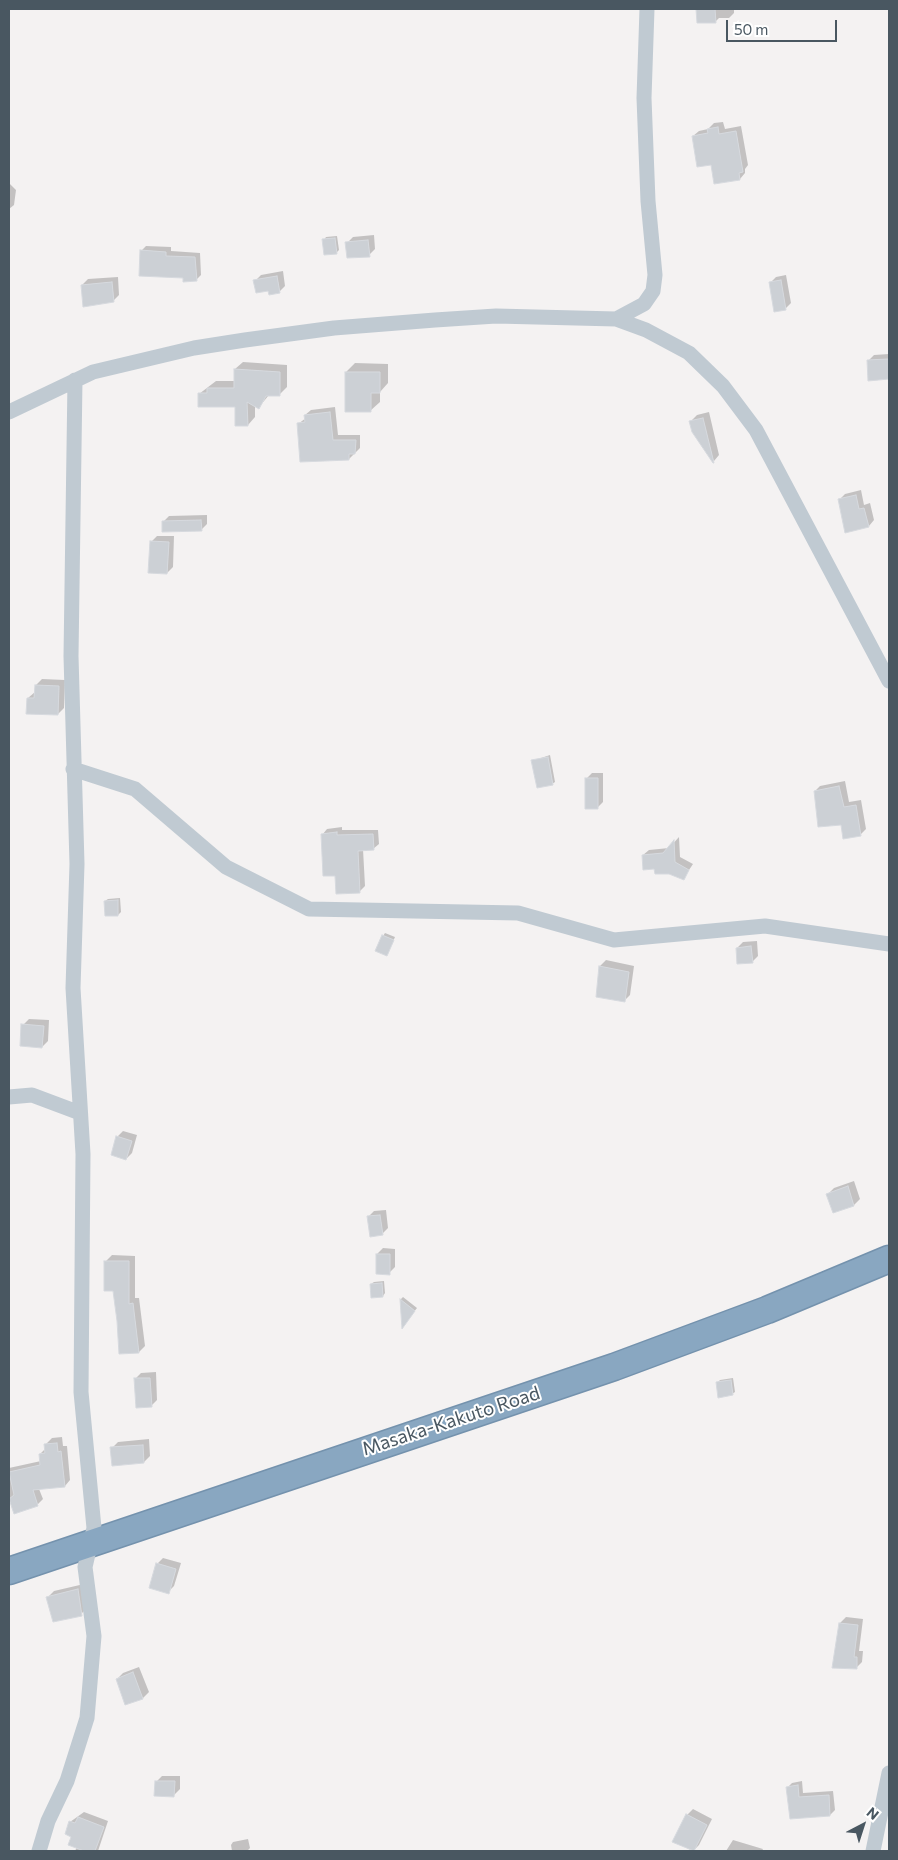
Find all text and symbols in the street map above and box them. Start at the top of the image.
scale bar [728,10,839,42]
text: 50 m [734,20,768,38]
street label: Masaka-Kakuto Road [359,1382,543,1460]
north arrow [838,1800,888,1850]
text: N [863,1803,882,1823]

